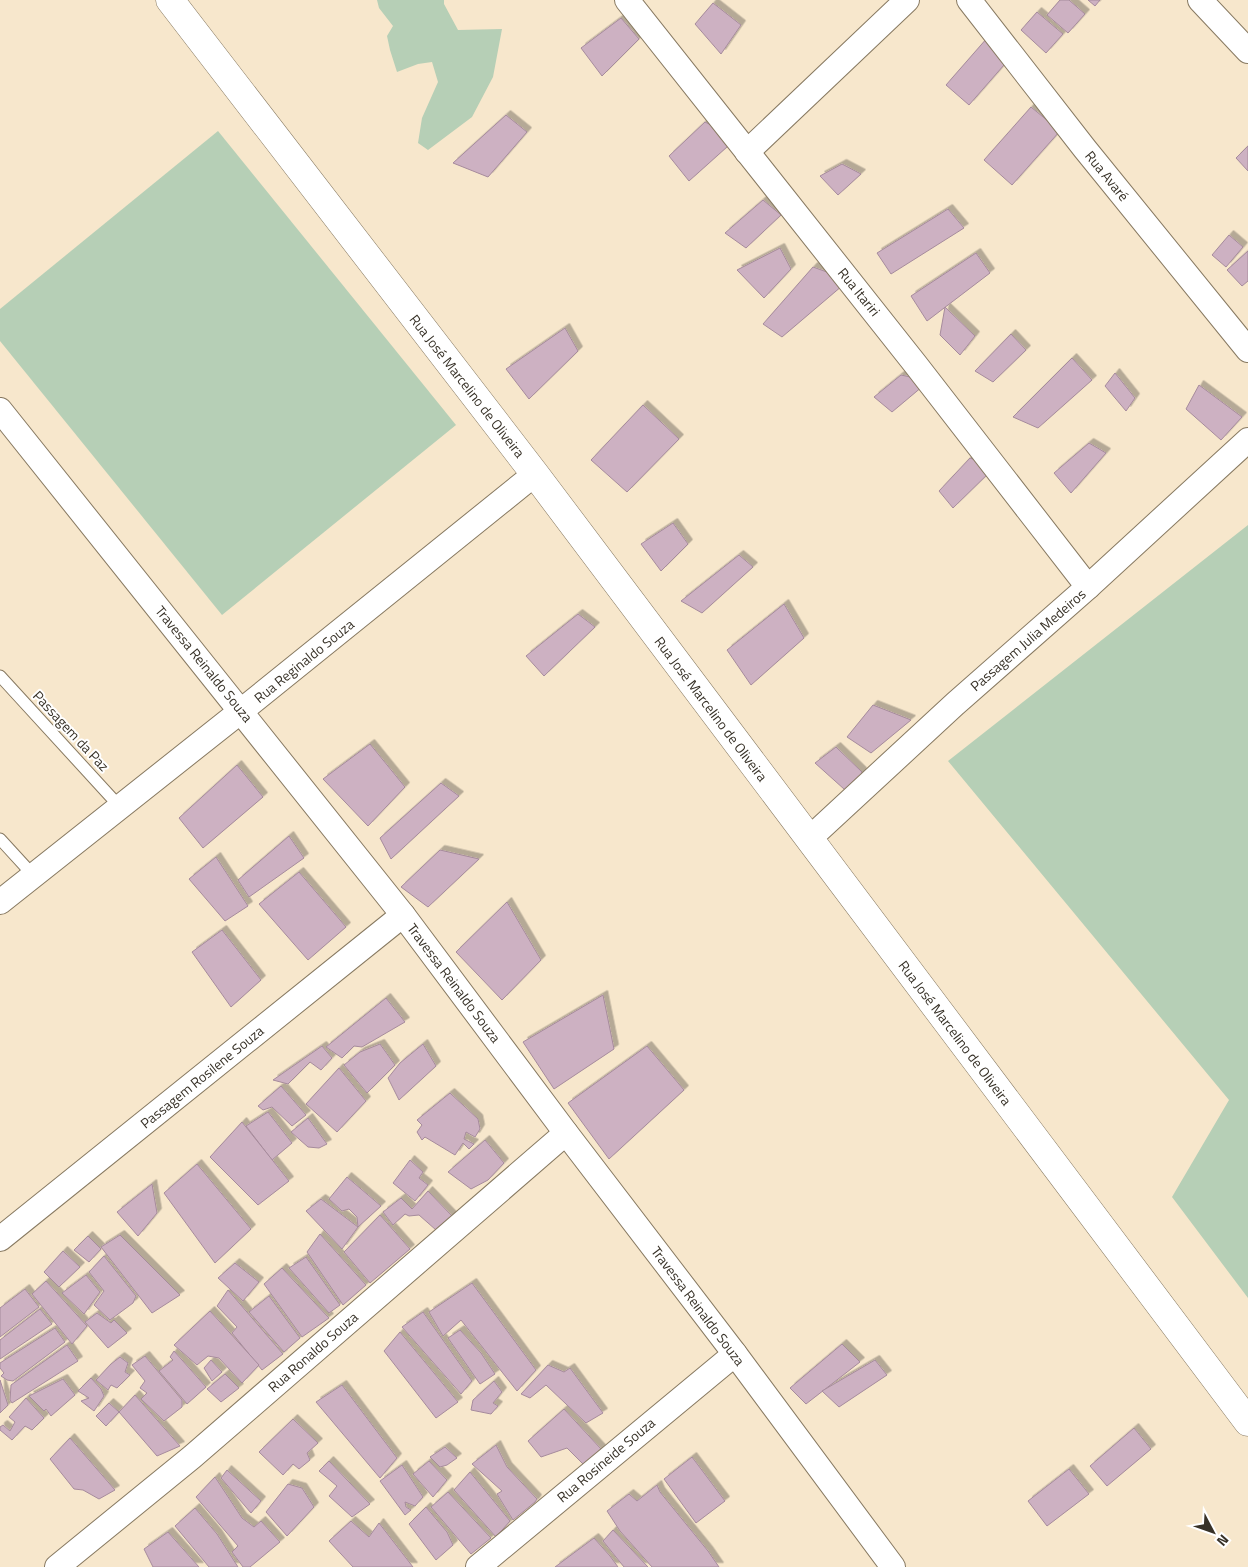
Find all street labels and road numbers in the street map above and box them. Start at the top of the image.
street label: Rua Avaré [1080,146,1134,205]
street label: Rua Itariri [833,263,886,321]
street label: Rua José Marcelino de Oliveira [405,310,530,462]
street label: Passagem Julia Medeiros [965,583,1090,696]
street label: Travessa Reinaldo Souza [151,601,258,727]
street label: Rua Reginaldo Souza [249,614,358,708]
street label: Rua José Marcelino de Oliveira [650,632,773,786]
street label: Passagem da Paz [28,686,114,776]
street label: Travessa Reinaldo Souza [402,919,506,1047]
street label: Rua José Marcelino de Oliveira [894,956,1017,1110]
street label: Passagem Rosilene Souza [135,1020,268,1133]
street label: Travessa Reinaldo Souza [646,1242,750,1370]
street label: Rua Ronaldo Souza [263,1306,362,1397]
street label: Rua Rosineide Souza [552,1412,659,1507]

